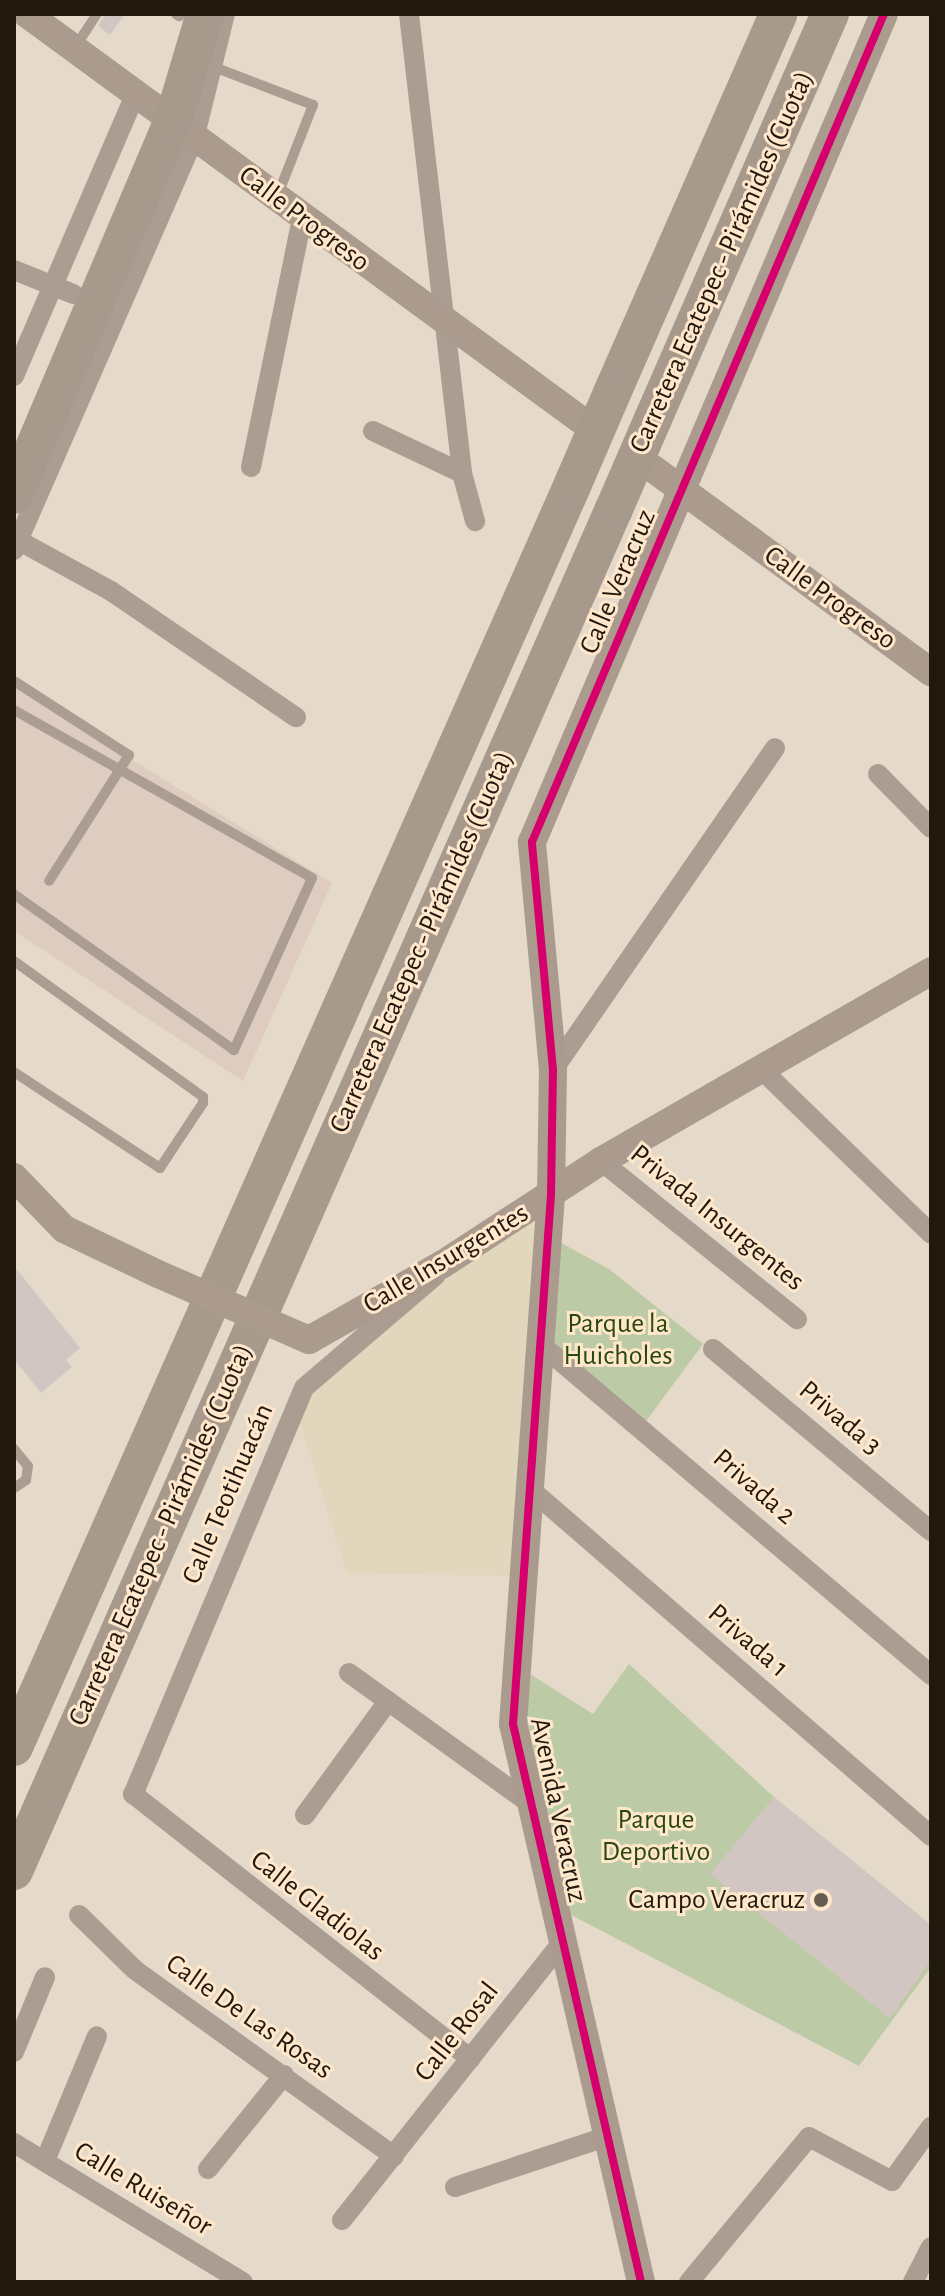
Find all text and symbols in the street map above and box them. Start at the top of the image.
street label: Carretera Ecatepec - Pirámides (Cuota) [622,66,822,458]
street label: Calle Progreso [232,159,376,279]
street label: Calle Veracruz [573,505,663,659]
street label: Calle Progreso [757,539,903,657]
street label: Carretera Ecatepec - Pirámides (Cuota) [322,746,522,1138]
street label: Privada Insurgentes [623,1138,811,1298]
street label: Calle Insurgentes [357,1197,535,1321]
park label: Parque la Huicholes [563,1307,673,1373]
street label: Carretera Ecatepec - Pirámides (Cuota) [61,1339,261,1731]
street label: Privada 3 [792,1374,888,1462]
street label: Calle Teotihuacán [175,1399,281,1589]
street label: Privada 2 [706,1442,802,1532]
street label: Privada 1 [701,1597,795,1685]
street label: Avenida Veracruz [522,1715,594,1905]
park label: Parque Deportivo [602,1803,710,1869]
street label: Calle Gladiolas [243,1843,391,1969]
place label: Campo Veracruz [628,1883,805,1917]
marker: Campo Veracruz [812,1891,830,1909]
street label: Calle De Las Rosas [159,1947,339,2087]
street label: Calle Rosal [408,1975,506,2089]
street label: Calle Ruiseñor [68,2135,218,2243]

